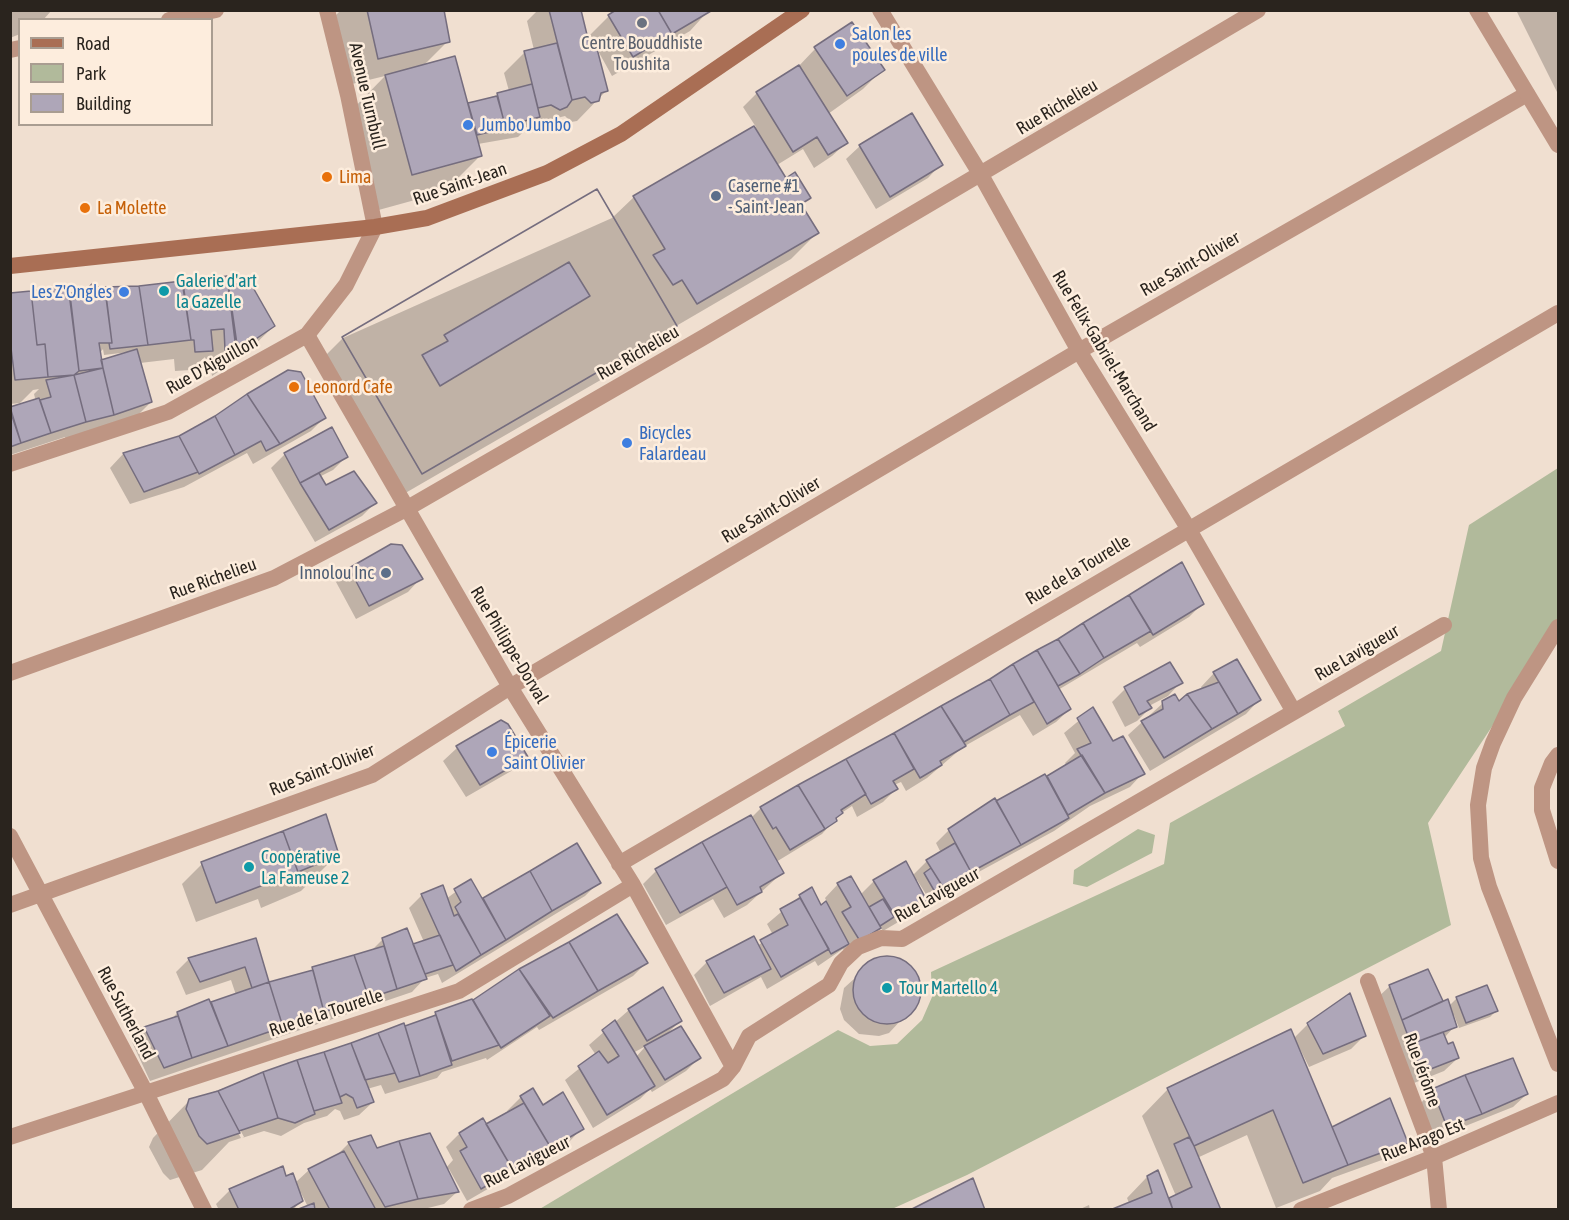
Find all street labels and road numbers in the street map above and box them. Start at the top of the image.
street label: Avenue Turnbull [344,41,390,151]
street label: Rue Richelieu [1013,74,1101,140]
street label: Rue Saint-Jean [410,158,510,210]
street label: Rue Saint-Olivier [1136,227,1244,301]
street label: Rue Felix-Gabriel-Marchand [1047,267,1161,435]
street label: Rue Richelieu [593,321,683,385]
street label: Rue D'Aiguillon [162,331,262,399]
street label: Rue Saint-Olivier [718,472,824,548]
street label: Rue de la Tourelle [1022,530,1134,610]
street label: Rue Richelieu [167,553,259,605]
street label: Rue Philippe-Dorval [466,582,552,708]
street label: Rue Lavigueur [1311,620,1403,686]
street label: Rue Saint-Olivier [266,739,378,801]
street label: Rue Lavigueur [891,863,983,927]
street label: Rue Sutherland [92,963,160,1063]
street label: Rue de la Tourelle [267,984,385,1042]
street label: Rue Jérôme [1399,1030,1445,1110]
street label: Rue Arago Est [1378,1114,1468,1166]
street label: Rue Lavigueur [480,1131,574,1193]

